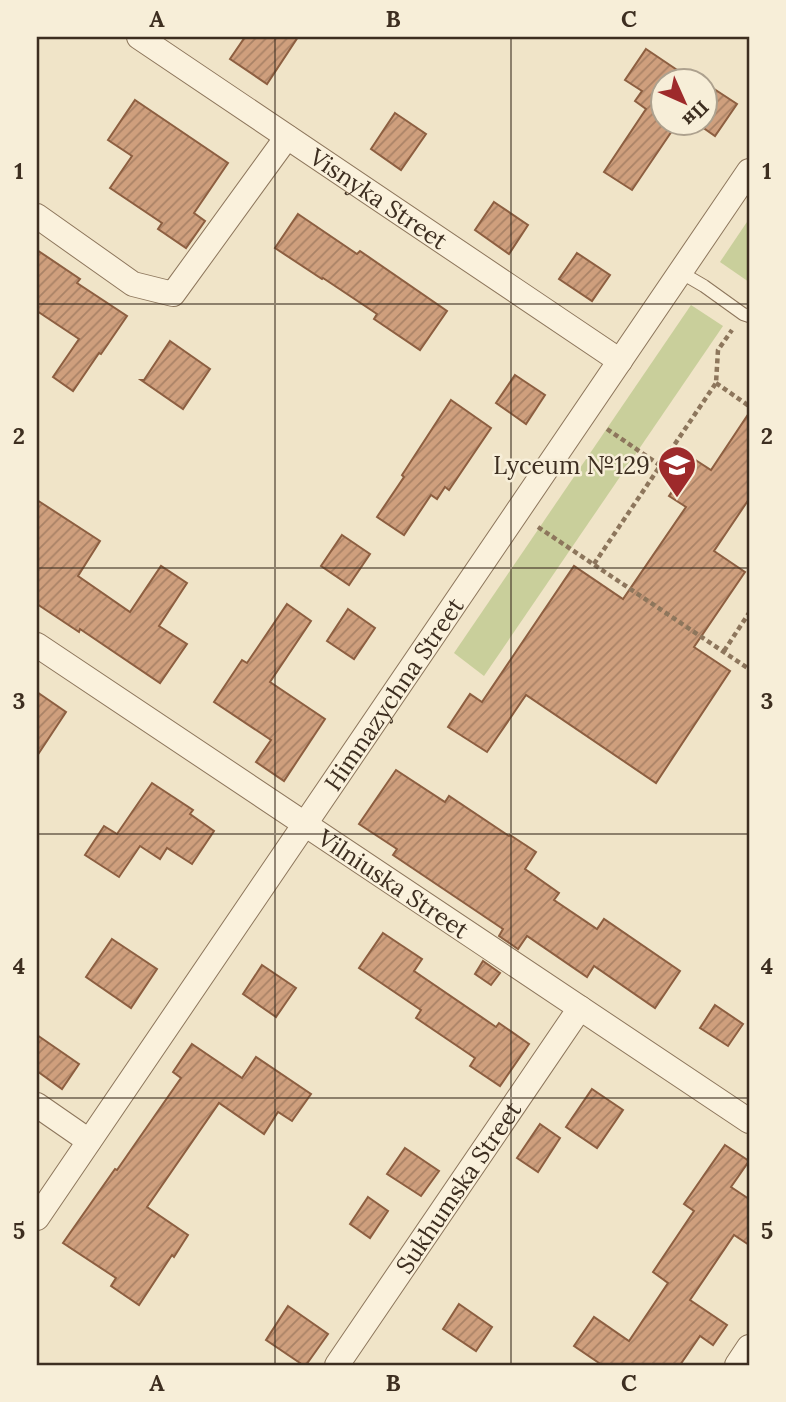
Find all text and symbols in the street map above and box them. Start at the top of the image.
text: A [149,4,165,33]
text: B [385,4,401,33]
text: C [621,4,637,33]
north arrow [650,66,720,136]
text: Пн [678,96,714,132]
street label: Visnyka Street [303,140,454,256]
text: 1 [14,156,24,185]
text: 1 [762,156,772,185]
text: 2 [13,421,25,450]
text: 2 [761,421,773,450]
school or university icon: Lyceum №129 [656,444,698,499]
place label: Lyceum №129 [493,450,650,481]
street label: Himnazychna Street [317,591,471,796]
text: 3 [13,686,25,715]
text: 3 [761,686,773,715]
street label: Vilniuska Street [311,821,476,945]
text: 4 [13,951,25,980]
text: 4 [761,951,773,980]
street label: Sukhumska Street [388,1095,528,1279]
text: 5 [13,1216,25,1245]
text: 5 [761,1216,773,1245]
text: A [149,1368,165,1397]
text: B [385,1368,401,1397]
text: C [621,1368,637,1397]

